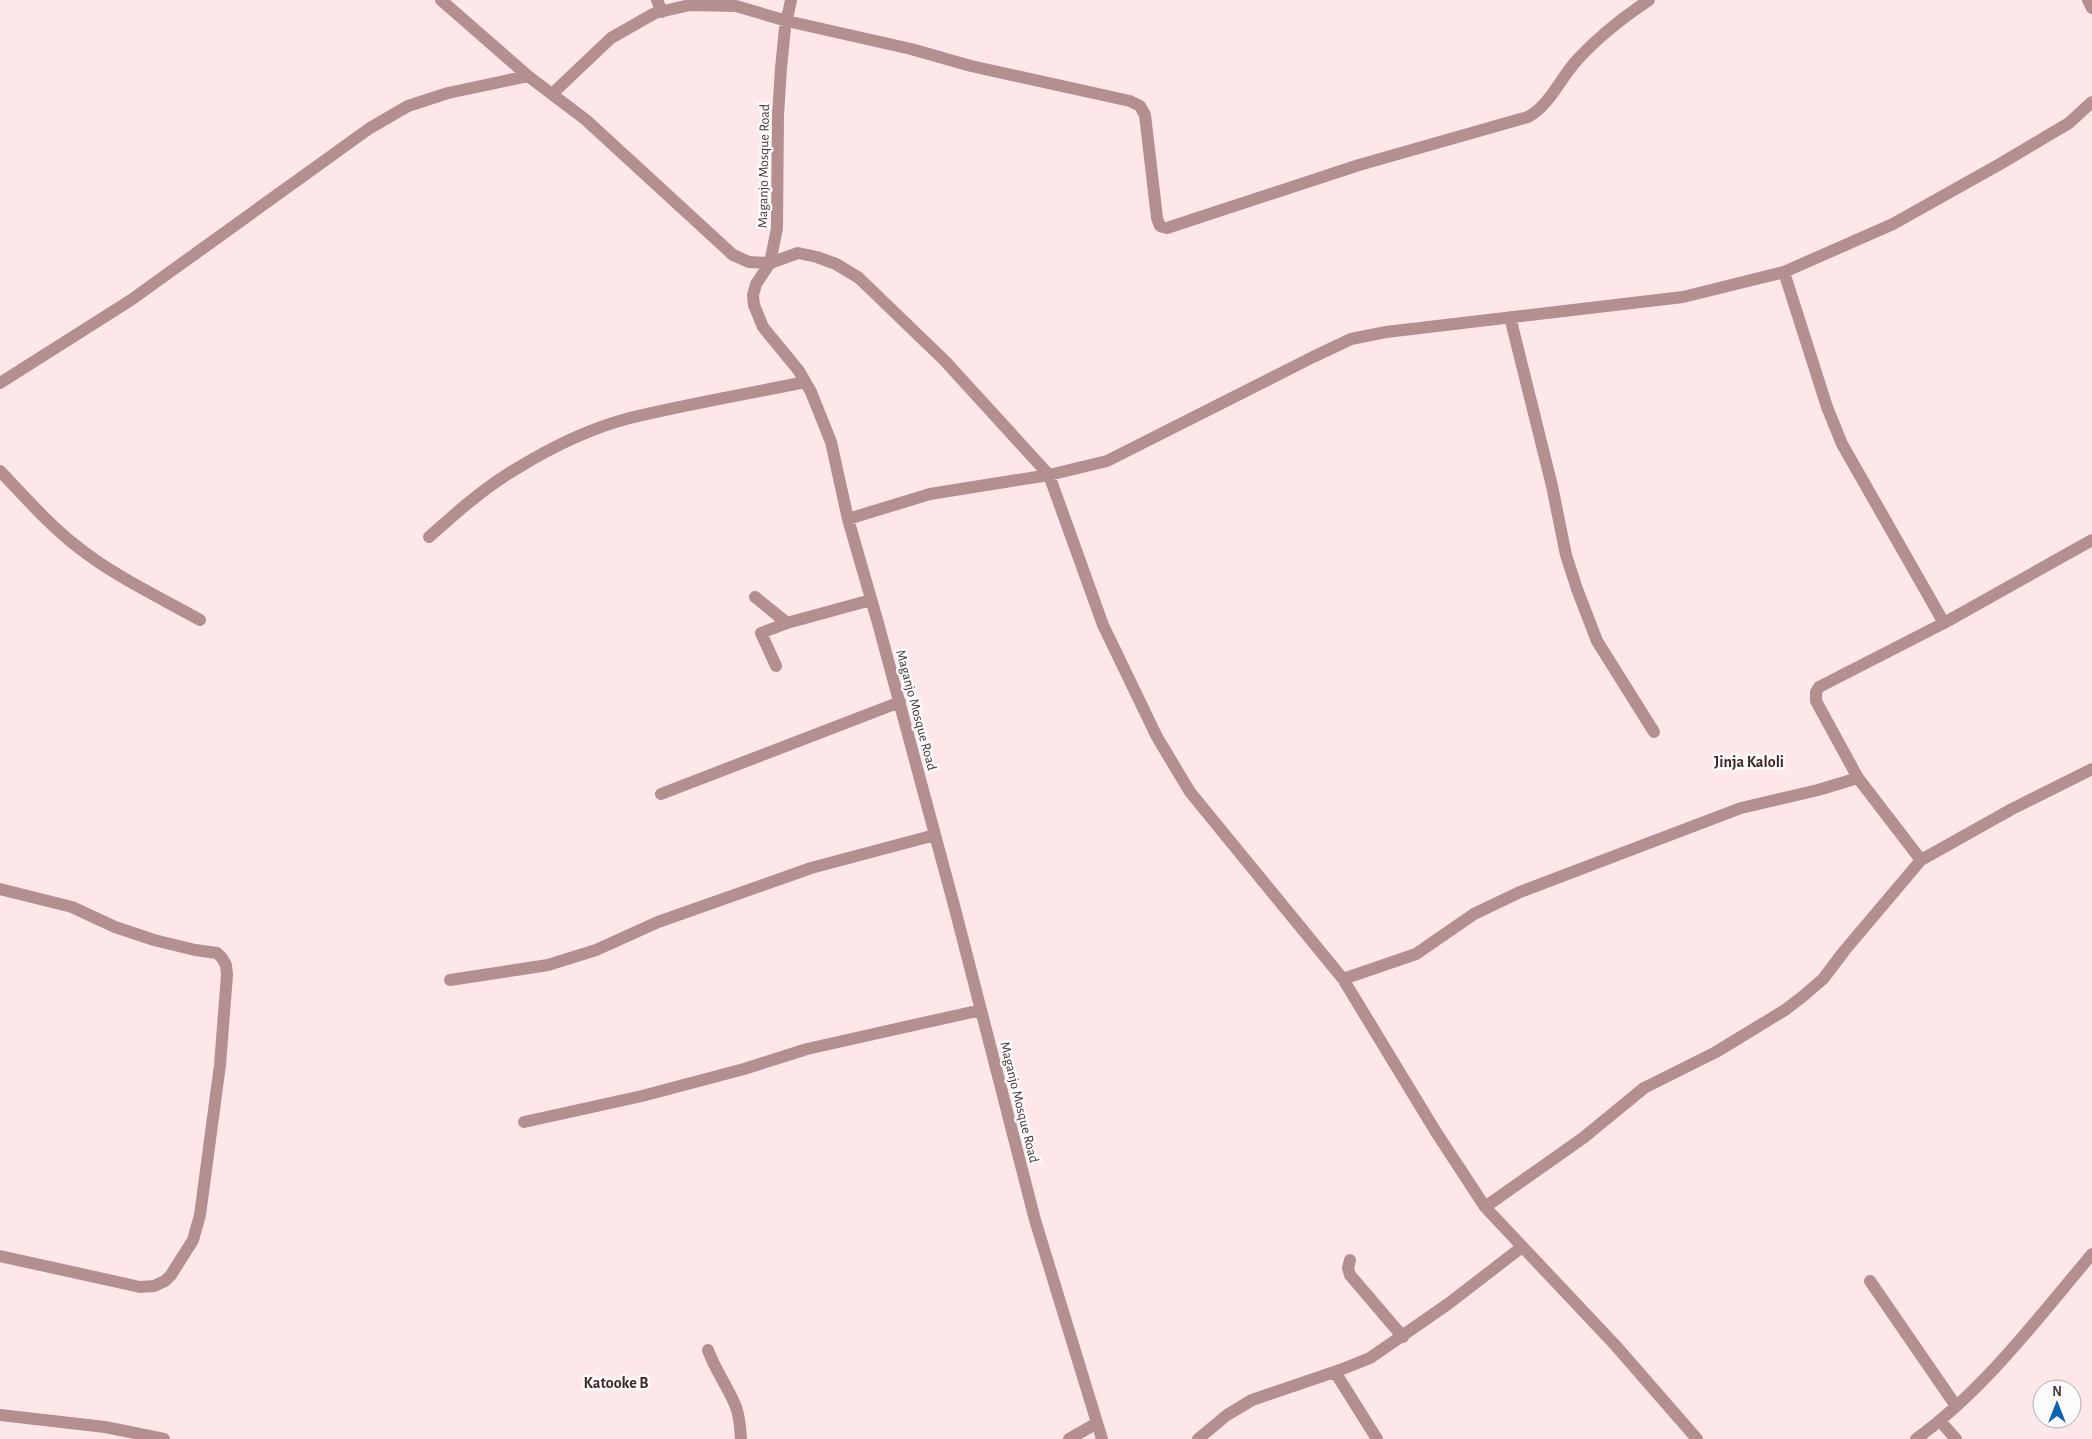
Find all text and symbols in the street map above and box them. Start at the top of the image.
street label: Maganjo Mosque Road [756,104,772,228]
street label: Maganjo Mosque Road [893,648,939,772]
district label: Jinja Kaloli [1714,754,1784,771]
street label: Maganjo Mosque Road [997,1040,1041,1164]
district label: Katooke B [584,1375,648,1391]
north arrow [2032,1379,2082,1429]
text: N [2052,1385,2062,1399]

